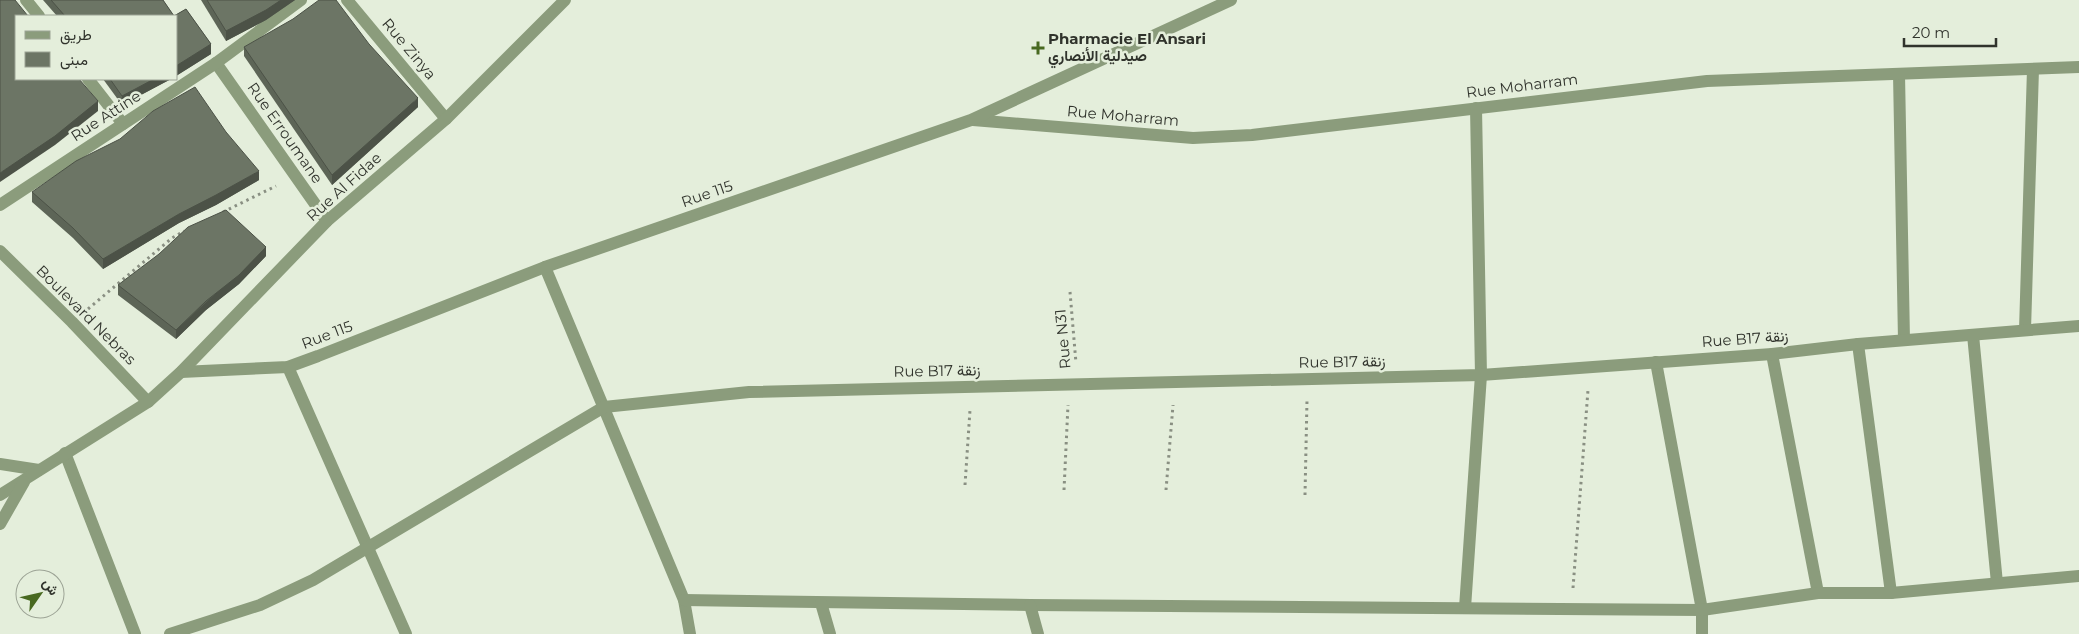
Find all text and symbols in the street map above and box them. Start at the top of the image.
street label: Rue Zinya [378,14,441,83]
legend [15,15,178,80]
scale bar [1904,15,1996,47]
text: 20 m [1912,23,1950,42]
text: طريق [60,25,92,45]
place label: Pharmacie El Ansari صيدلية الأنصاري [1048,29,1206,69]
marker: Pharmacie El Ansari صيدلية الأنصاري [1032,42,1044,54]
text: مبنى [60,50,88,70]
street label: Rue Moharram [1465,69,1579,102]
street label: Rue Erroumane [243,78,327,187]
street label: Rue Attine [67,86,144,145]
street label: Rue Moharram [1066,101,1180,130]
street label: Rue Al Fidae [302,148,385,225]
street label: Rue 115 [679,176,735,211]
street label: Boulevard Nebras [32,261,140,369]
street label: Rue N31 [1050,308,1075,370]
street label: Rue 115 [299,316,355,353]
street label: Rue B17 زنقة [1701,326,1789,351]
street label: Rue B17 زنقة [1298,351,1386,372]
street label: Rue B17 زنقة [893,360,981,381]
north arrow [15,569,65,619]
text: ش [39,575,63,599]

